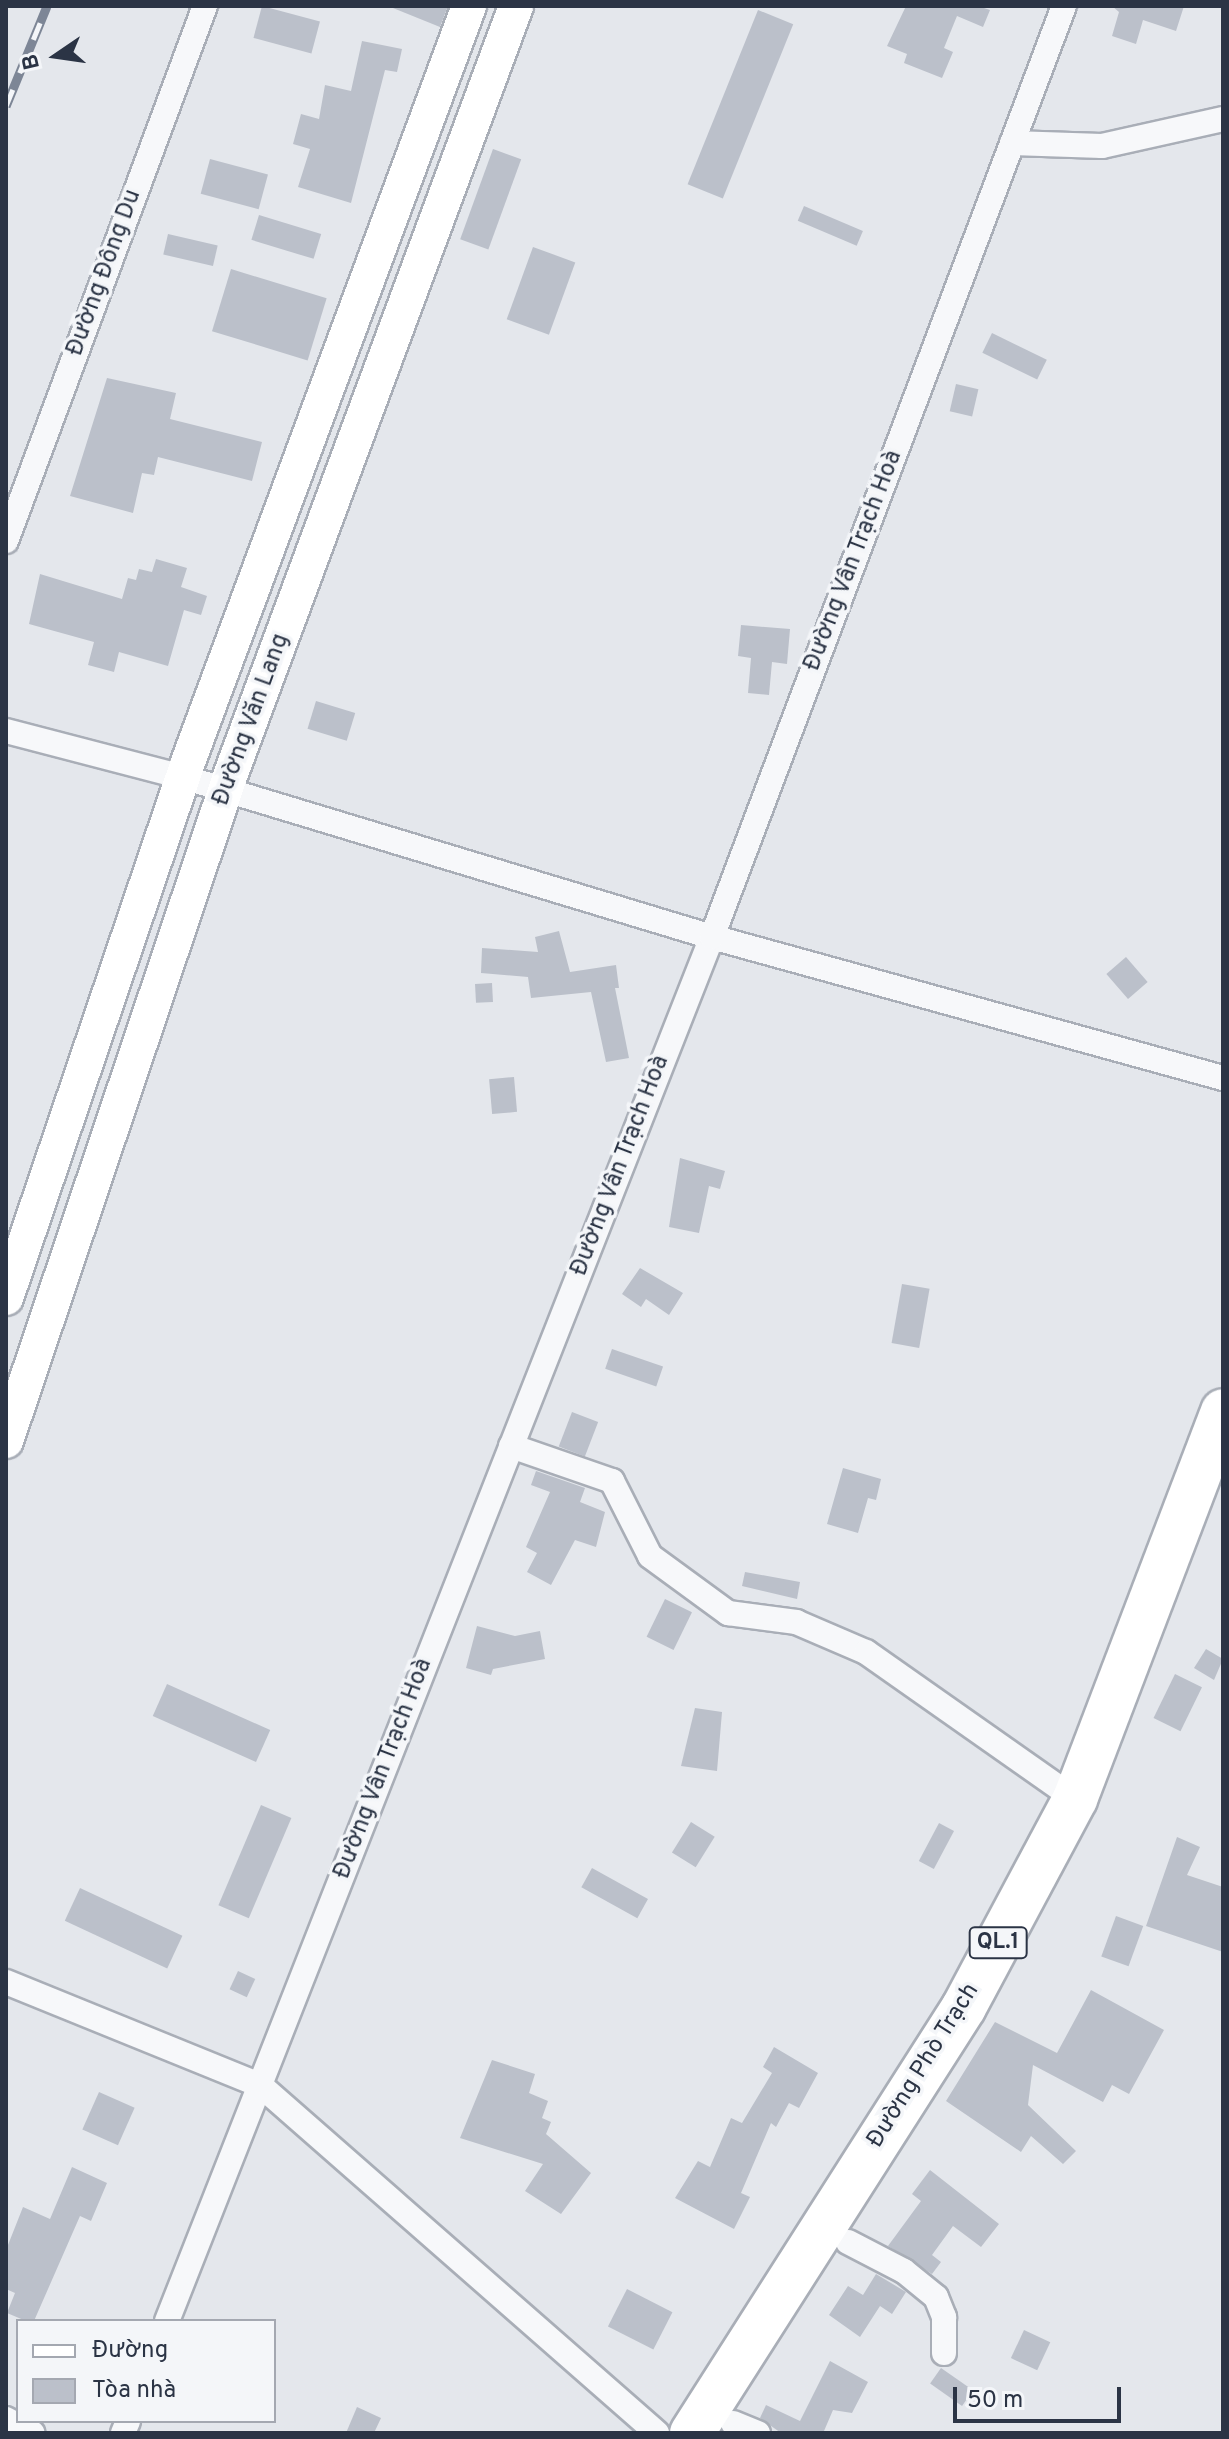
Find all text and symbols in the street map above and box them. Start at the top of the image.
north arrow [16,16,96,96]
text: B [17,51,47,72]
street label: Đường Đông Du [62,186,148,360]
street label: Đường Vân Trạch Hoà [798,446,910,676]
street label: Đường Văn Lang [207,630,297,810]
street label: Đường Vân Trạch Hoà [565,1051,677,1281]
street label: Đường Vân Trạch Hoà [328,1654,440,1884]
road number: QL.1 [968,1925,1028,1961]
street label: Đường Phò Trạch [862,1978,986,2154]
legend [16,2319,276,2423]
text: Đường [92,2336,168,2366]
scale bar [957,2371,1125,2421]
text: Tòa nhà [92,2376,176,2406]
text: 50 m [967,2386,1023,2416]

